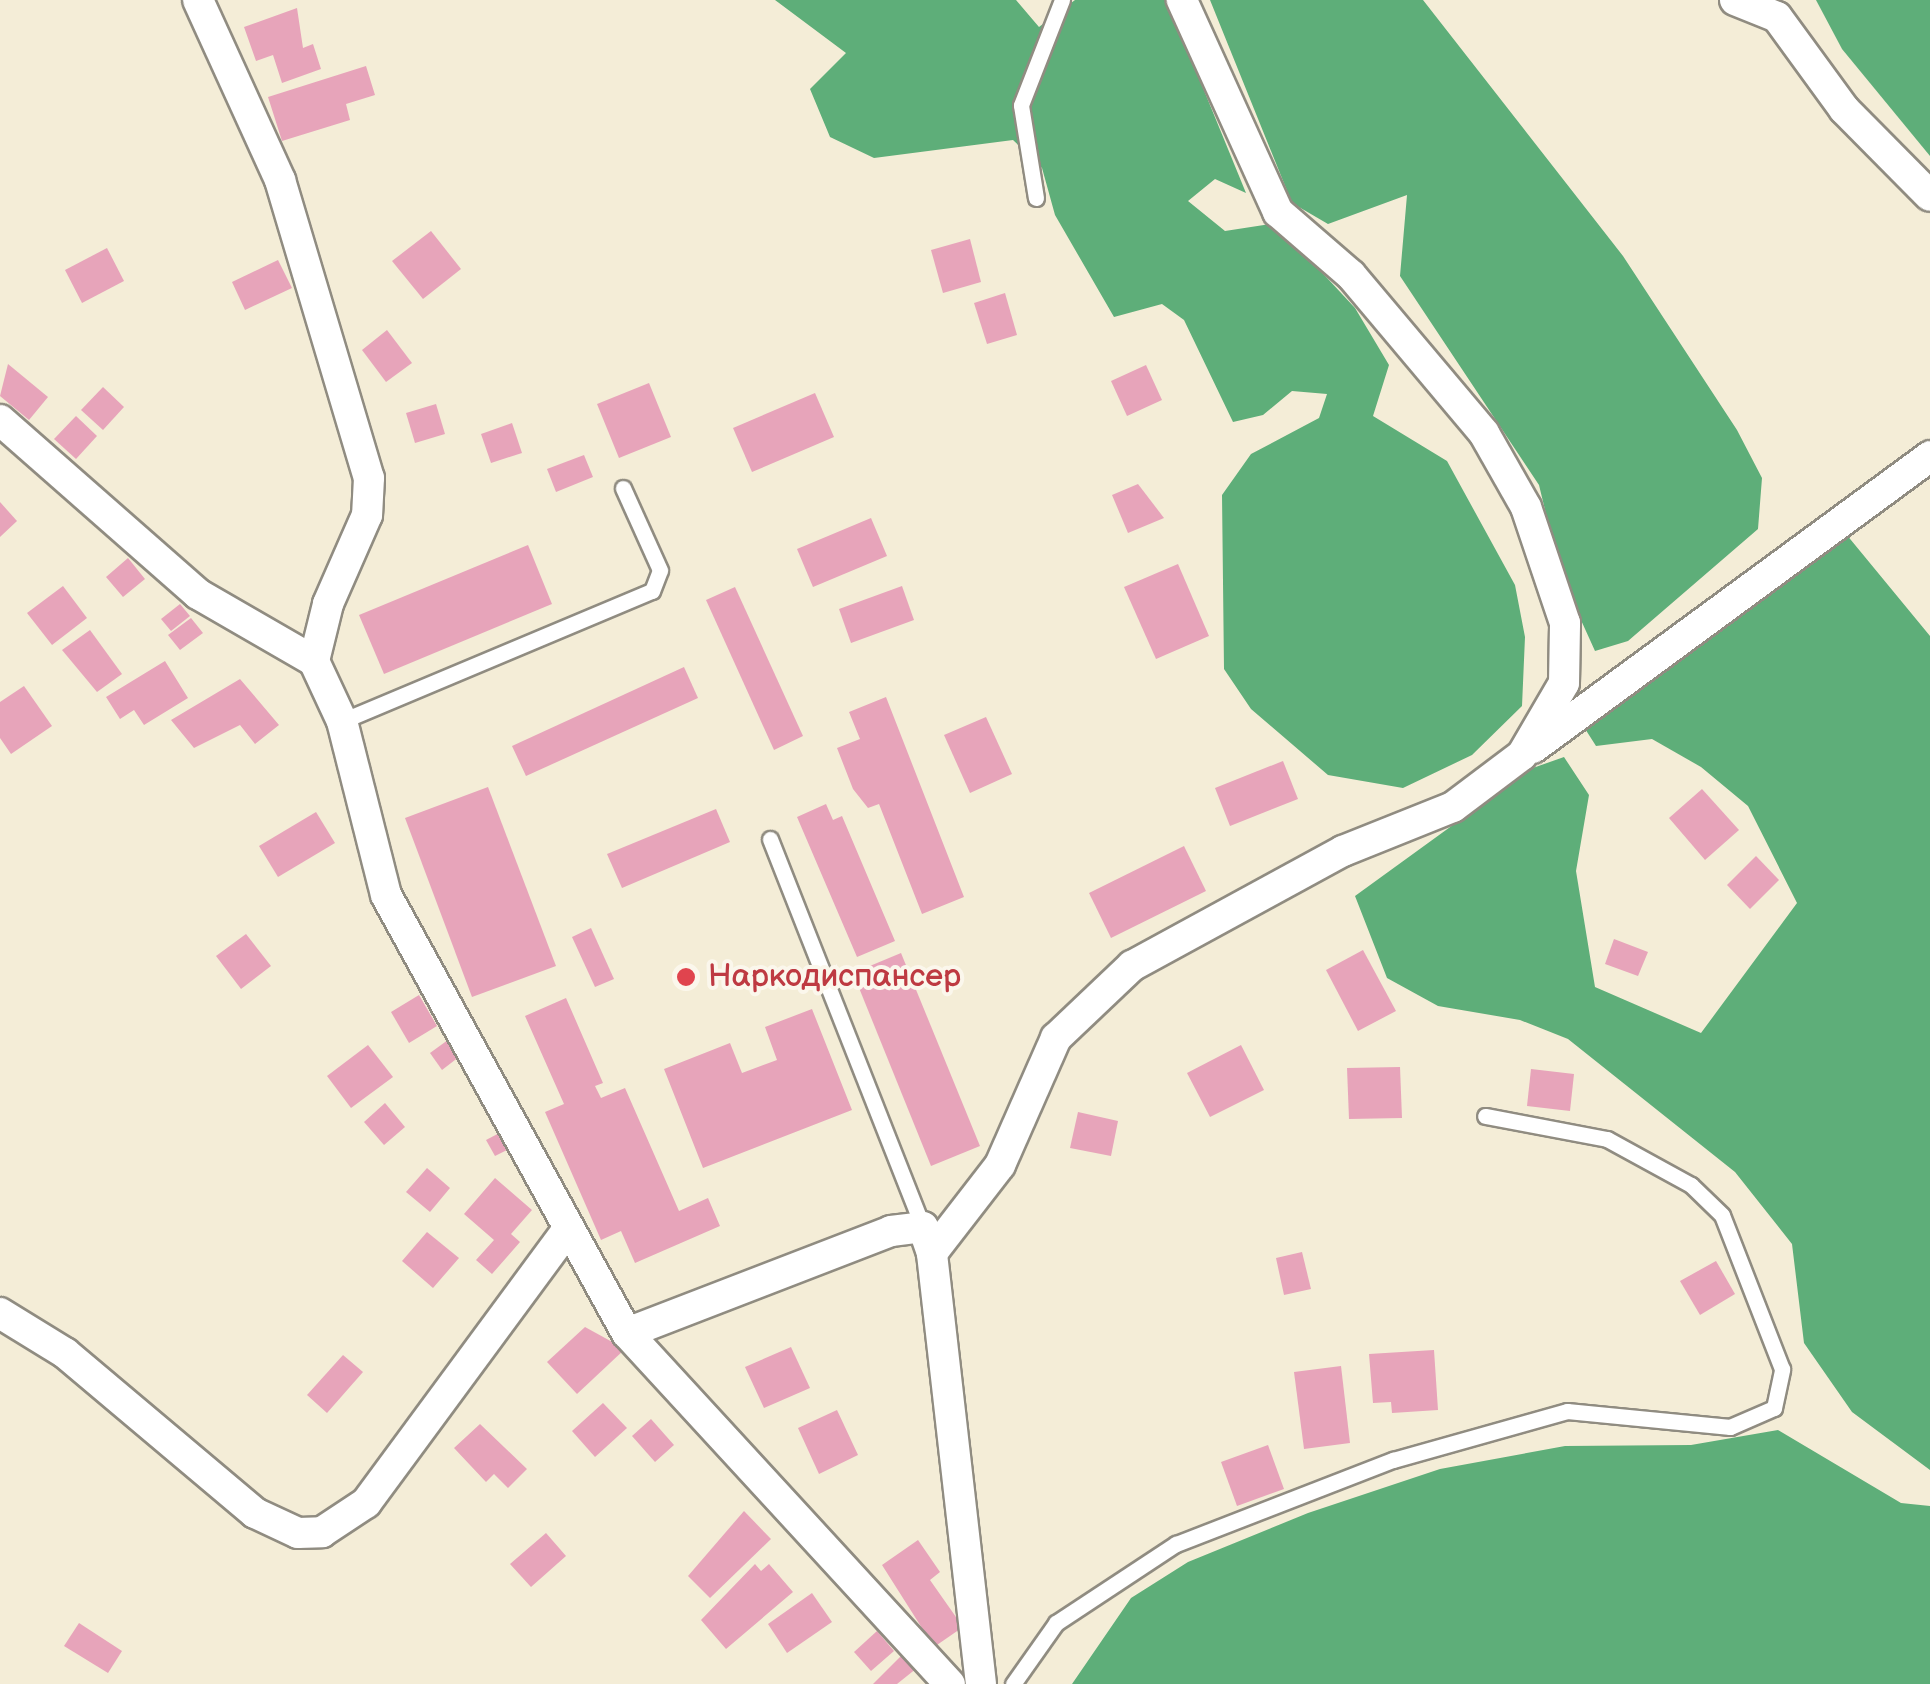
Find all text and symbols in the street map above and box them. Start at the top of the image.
place label: Наркодиспансер [708,958,961,996]
marker: Наркодиспансер [673,964,699,990]

